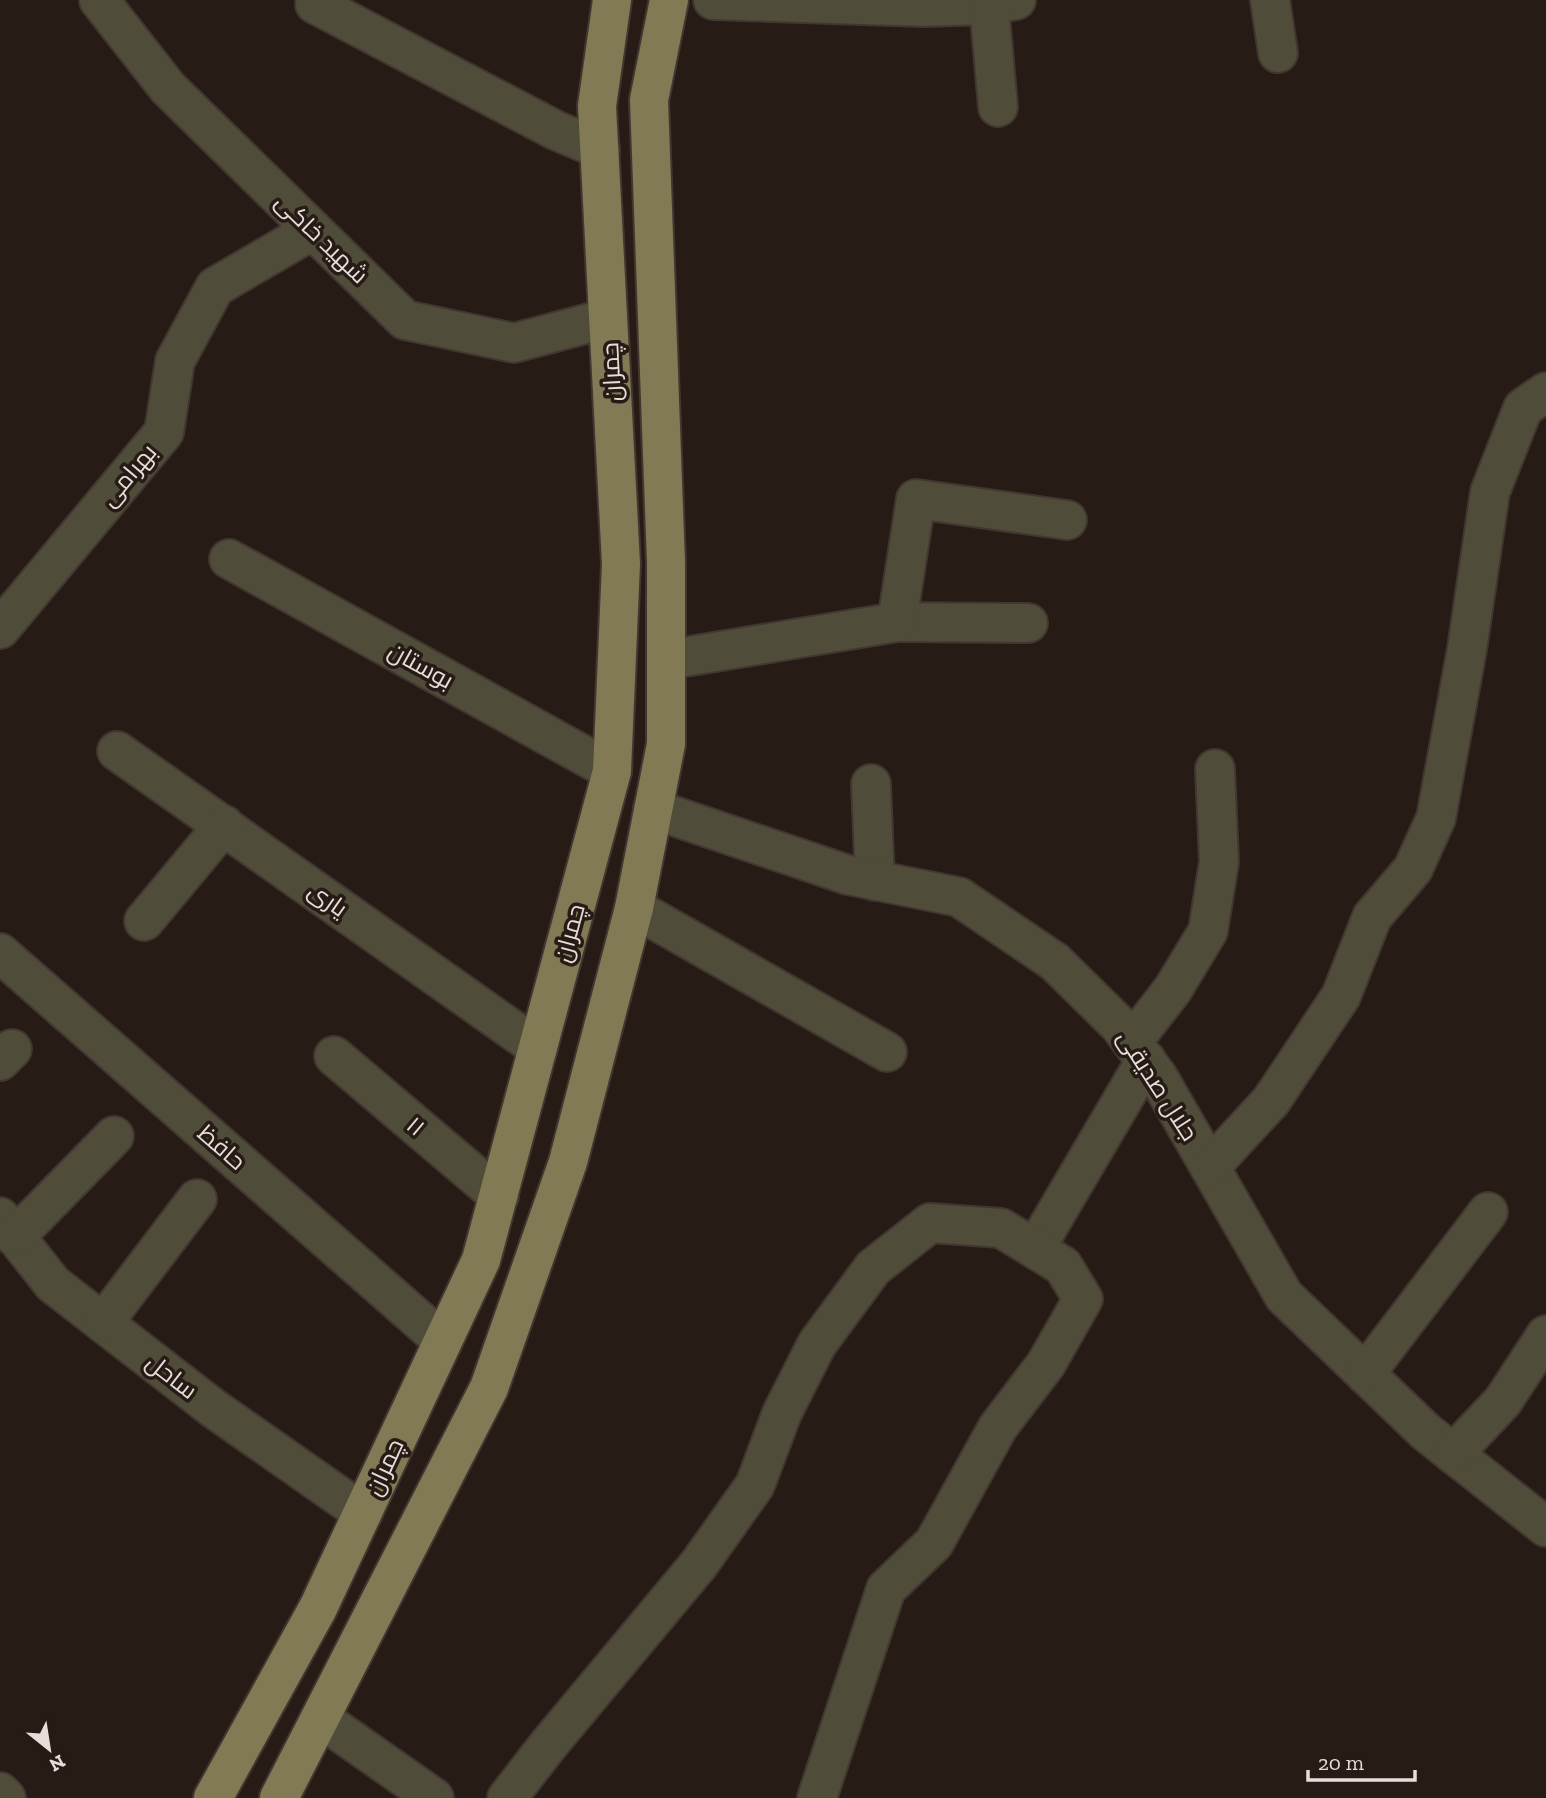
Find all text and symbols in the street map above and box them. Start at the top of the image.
street label: شهید خاکی [270,187,374,289]
street label: چمران [595,342,629,402]
street label: بهرامی [94,438,162,512]
street label: بوستان [383,635,459,695]
street label: یاری [303,875,354,923]
street label: چمران [547,901,593,966]
street label: جلال صدیقی [1111,1024,1205,1146]
street label: ۱۱ [401,1110,431,1142]
street label: حافظ [192,1118,252,1176]
street label: ساحل [141,1347,203,1405]
street label: چمران [358,1434,411,1501]
north arrow [14,1714,84,1784]
scale bar [1308,1738,1415,1782]
text: N [45,1750,69,1777]
text: 20 m [1318,1750,1364,1775]

